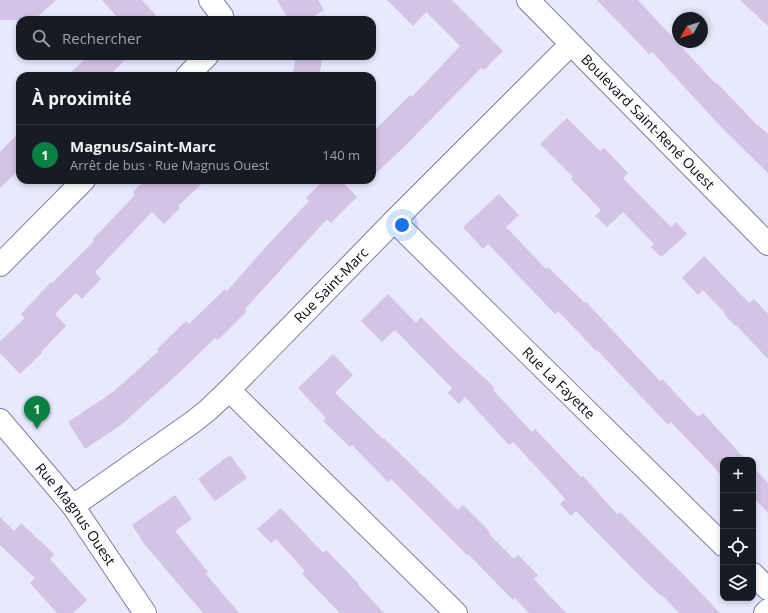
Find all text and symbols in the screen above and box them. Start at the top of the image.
north arrow [672,12,708,48]
search box [16,16,376,60]
icon: search [30,27,52,49]
text: Rechercher [62,28,142,48]
street label: Boulevard Saint-René Ouest [577,50,719,193]
text: À proximité [32,87,131,110]
text: Magnus/Saint-Marc [70,136,216,156]
text: 1 [41,146,49,164]
text: 140 m [322,146,360,164]
text: Arrêt de bus · Rue Magnus Ouest [70,156,269,174]
your location [392,215,412,235]
street label: Rue Saint-Marc [290,243,372,327]
street label: Rue La Fayette [518,343,600,423]
pin: 1 [24,396,50,429]
map controls [720,457,756,601]
button: + [720,457,756,493]
street label: Rue Magnus Ouest [32,459,120,569]
button: − [720,493,756,529]
button: locate [720,529,756,565]
button: layers [720,565,756,601]

